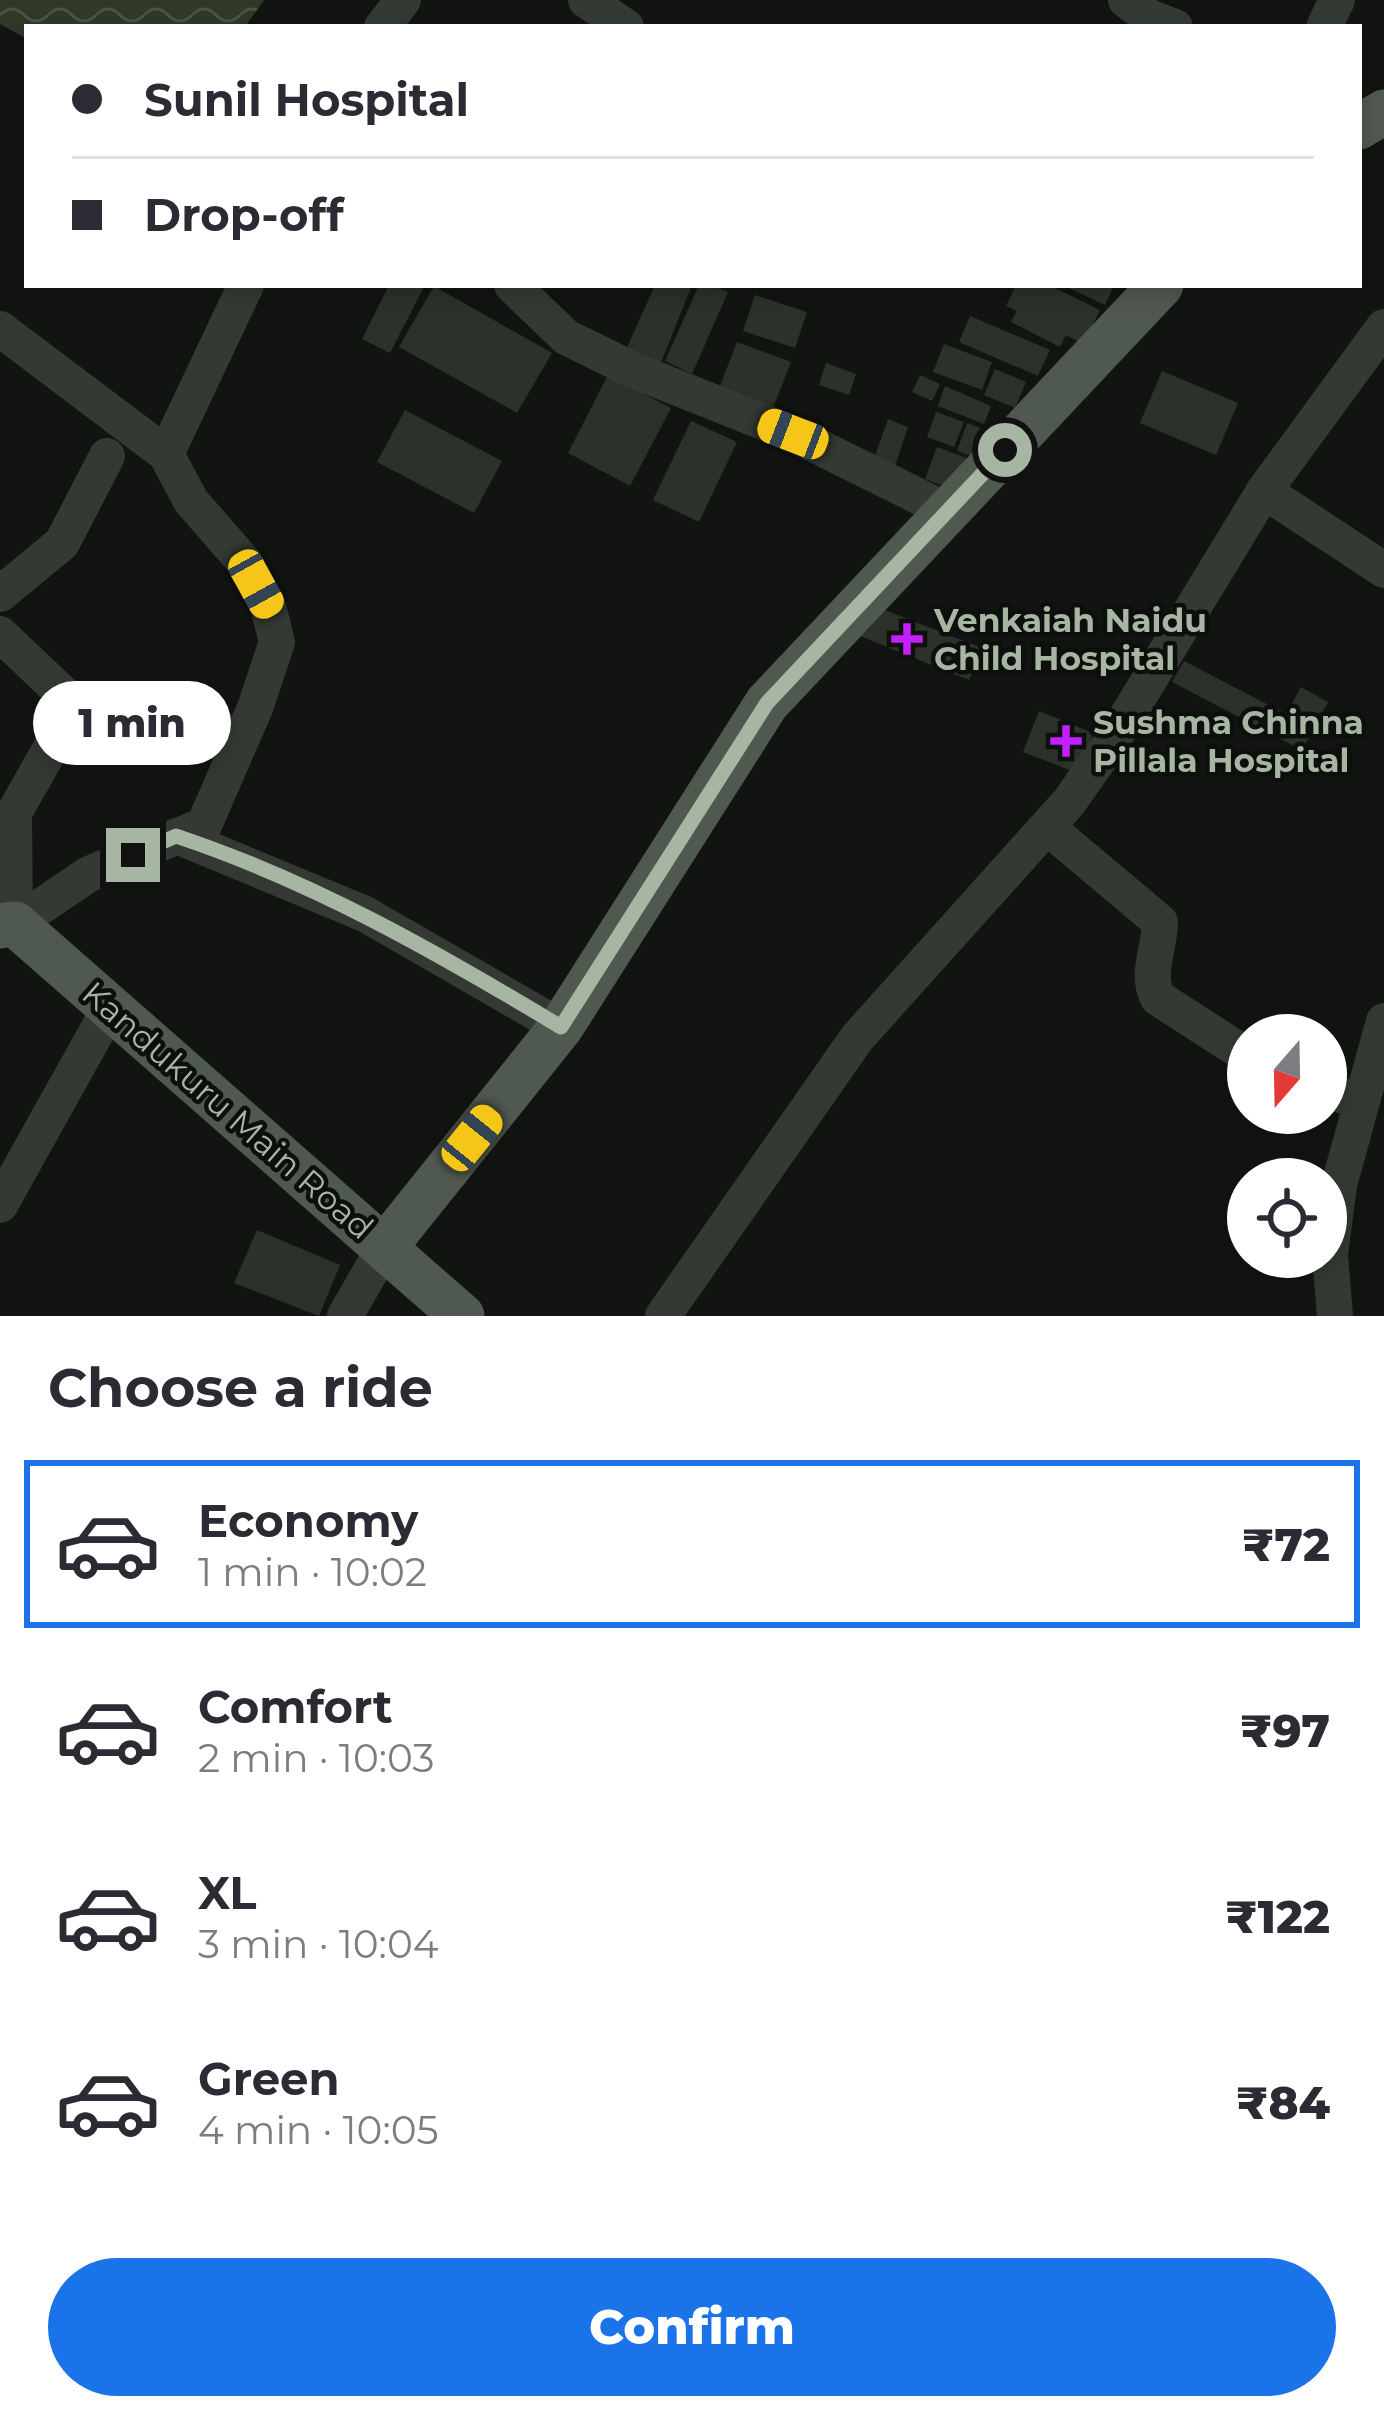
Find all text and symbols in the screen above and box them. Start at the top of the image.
text: Sunil Hospital [144,72,469,127]
text: Drop-off [144,187,344,242]
car [753,404,833,464]
route start [978,423,1032,477]
car [223,544,289,624]
place label: Venkaiah Naidu Child Hospital [933,600,1207,678]
marker: Venkaiah Naidu Child Hospital [891,623,923,655]
callout: 1 min [34,681,232,765]
text: 1 min [78,699,186,747]
place label: Sushma Chinna Pillala Hospital [1093,702,1364,780]
marker: Sushma Chinna Pillala Hospital [1050,725,1082,757]
route end [106,828,160,882]
street label: Kandukuru Main Road [74,973,382,1247]
north arrow [1227,1014,1347,1134]
map controls [1227,1014,1347,1278]
car [435,1099,509,1177]
button: locate [1227,1158,1347,1278]
text: Choose a ride [48,1355,433,1421]
icon: car [54,1490,162,1598]
text: Economy [198,1493,418,1548]
text: ₹72 [1242,1517,1330,1572]
text: 1 min · 10:02 [198,1548,427,1596]
icon: car [54,1676,162,1784]
text: Comfort [198,1679,393,1734]
text: ₹97 [1240,1703,1330,1758]
text: 2 min · 10:03 [198,1734,434,1782]
icon: car [54,1862,162,1970]
text: XL [198,1865,256,1920]
text: ₹122 [1225,1889,1330,1944]
text: 3 min · 10:04 [198,1920,438,1968]
icon: car [54,2048,162,2156]
text: Green [198,2051,340,2106]
text: ₹84 [1236,2075,1330,2130]
text: 4 min · 10:05 [198,2106,439,2154]
button: Confirm [48,2258,1336,2396]

